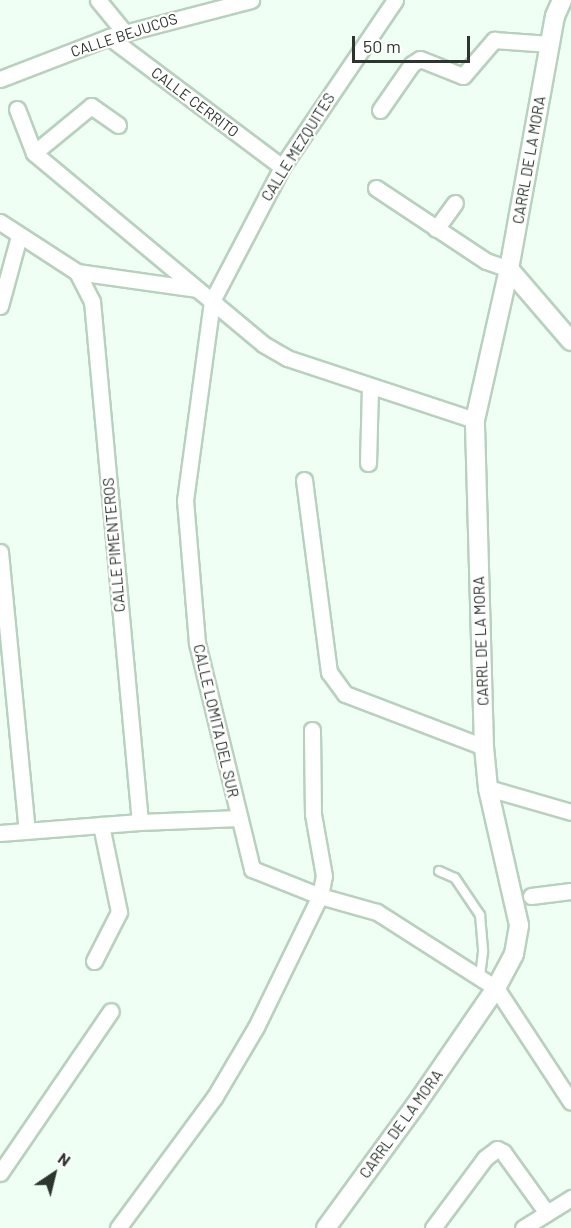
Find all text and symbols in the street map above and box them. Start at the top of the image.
street label: CALLE BEJUCOS [68,9,180,61]
scale bar [355,24,474,62]
text: 50 m [363,35,401,57]
street label: CALLE CERRITO [148,63,242,141]
street label: CALLE MEZQUITES [258,90,338,204]
street label: CARRL DE LA MORA [509,95,549,225]
street label: CALLE PIMENTEROS [99,477,129,613]
street label: CARRL DE LA MORA [470,576,492,706]
street label: CALLE LOMITA DEL SUR [190,642,242,800]
street label: CARRL DE LA MORA [356,1066,446,1182]
north arrow [24,1144,84,1204]
text: N [55,1148,74,1170]

